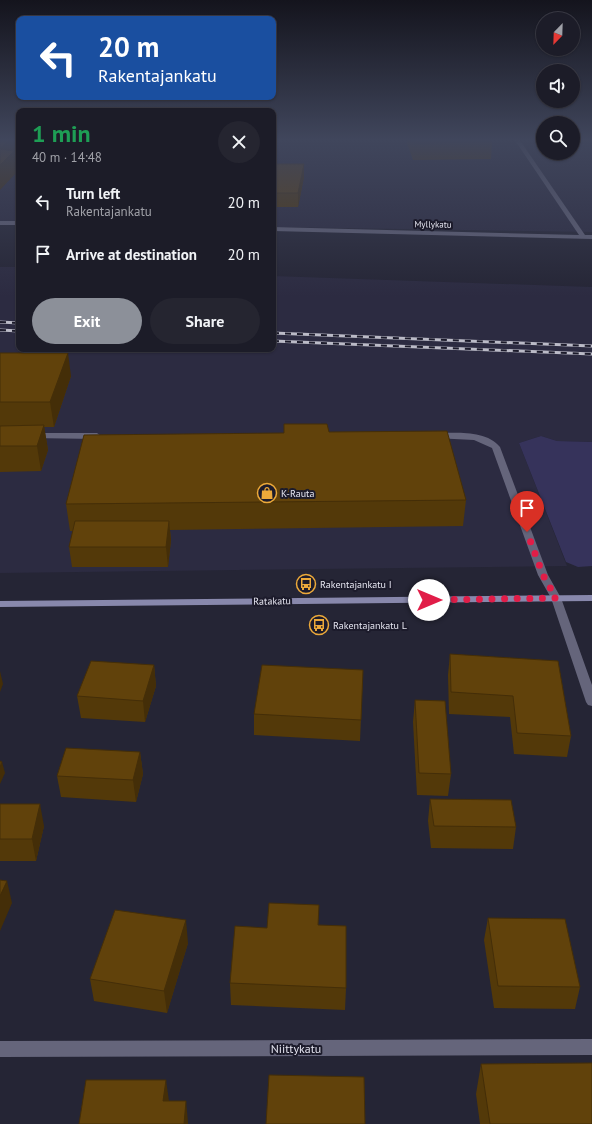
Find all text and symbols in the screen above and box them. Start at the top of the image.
north arrow [536,12,580,56]
map controls [536,12,580,160]
text: 20 m [98,28,159,65]
icon: left [32,32,84,84]
text: Rakentajankatu [98,64,217,87]
button: sound [536,64,580,108]
button: search [536,116,580,160]
text: 1 min [32,118,91,149]
button: close [218,121,260,163]
text: 40 m · 14:48 [32,149,102,166]
text: Turn left [66,184,120,203]
icon: left [32,191,54,213]
text: 20 m [227,193,260,212]
text: Rakentajankatu [66,203,152,220]
street label: Myllykatu [414,218,452,230]
icon: arrive [32,243,54,265]
text: Arrive at destination [66,245,197,264]
text: 20 m [227,245,260,264]
button: Exit [32,298,142,344]
button: Share [150,298,260,344]
shop icon: K-Rauta [256,482,278,504]
place label: K-Rauta [281,487,314,500]
pin [510,491,544,532]
icon: arrive [516,497,538,519]
bus stop icon: Rakentajankatu I [295,573,317,595]
place label: Rakentajankatu I [320,578,392,591]
position arrow [408,579,450,621]
street label: Ratakatu [253,594,291,608]
bus stop icon: Rakentajankatu L [308,614,330,636]
place label: Rakentajankatu L [333,619,407,632]
street label: Niittykatu [271,1041,321,1056]

